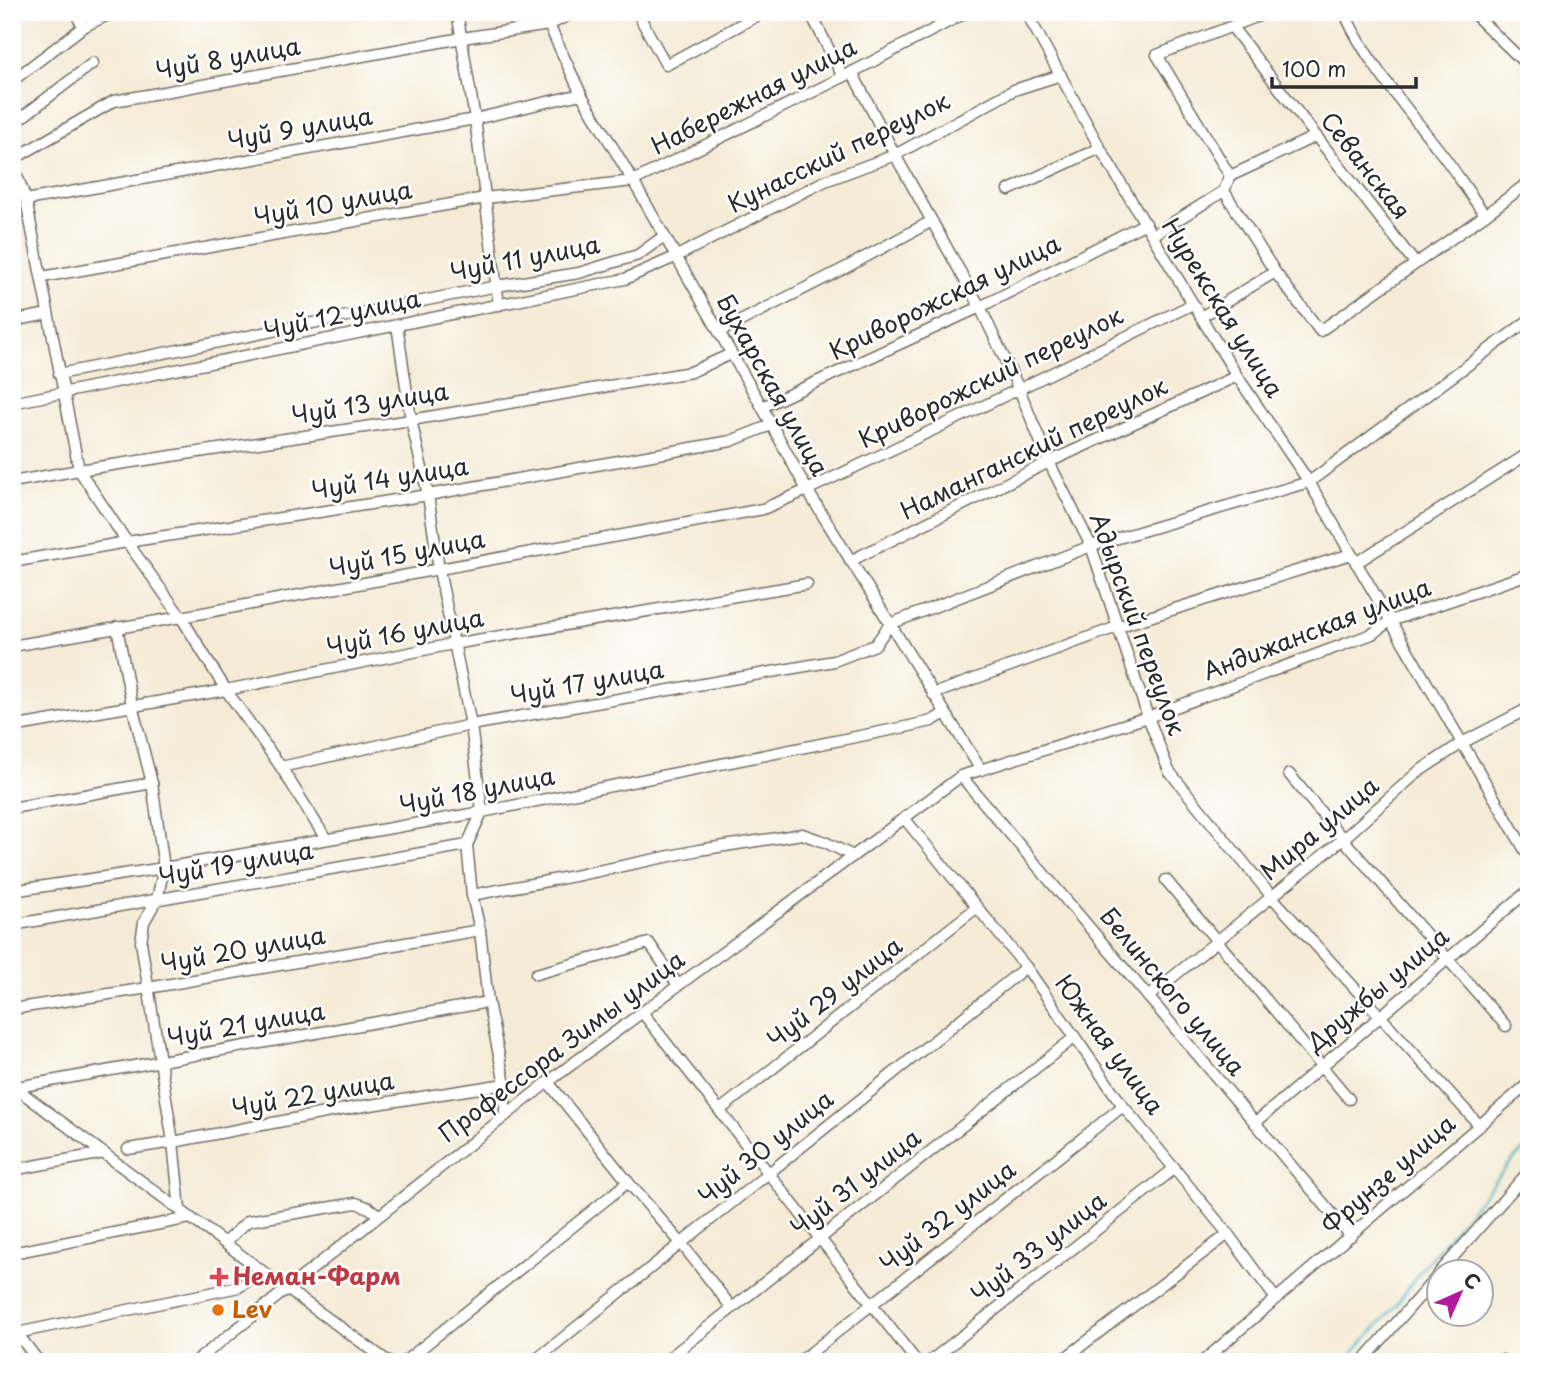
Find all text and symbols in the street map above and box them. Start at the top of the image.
street label: Чуй 8 улица [152,27,303,87]
street label: Набережная улица [644,28,862,163]
scale bar [1272,46,1415,90]
text: 100 m [1282,52,1346,84]
street label: Кунасский переулок [721,81,956,221]
street label: Чуй 9 улица [224,97,375,157]
street label: Севанская [1313,103,1420,226]
street label: Чуй 10 улица [251,170,415,234]
street label: Нурекская улица [1154,210,1293,404]
street label: Чуй 11 улица [447,225,603,289]
street label: Криворожская улица [823,225,1066,368]
street label: Чуй 12 улица [260,279,423,347]
street label: Бухарская улица [709,286,839,482]
street label: Криворожский переулок [852,296,1129,456]
street label: Наманганский переулок [893,366,1174,528]
street label: Чуй 13 улица [289,372,451,432]
street label: Чуй 14 улица [309,447,471,507]
street label: Адырский переулок [1082,507,1196,740]
street label: Чуй 15 улица [326,519,488,585]
street label: Андижанская улица [1197,568,1435,688]
street label: Чуй 16 улица [323,598,486,664]
street label: Чуй 17 улица [507,650,666,712]
street label: Чуй 18 улица [396,756,557,822]
street label: Мира улица [1252,767,1386,888]
street label: Чуй 19 улица [155,831,316,893]
street label: Белинского улица [1092,899,1255,1083]
street label: Чуй 20 улица [158,916,328,980]
street label: Дружбы улица [1297,918,1456,1060]
street label: Чуй 29 улица [759,927,909,1056]
street label: Профессора Зимы улица [430,941,691,1150]
street label: Южная улица [1048,966,1174,1121]
street label: Чуй 21 улица [164,991,327,1055]
street label: Чуй 22 улица [229,1061,397,1125]
street label: Чуй 30 улица [689,1081,840,1212]
street label: Фрунзе улица [1313,1105,1462,1242]
street label: Чуй 31 улица [782,1119,928,1244]
street label: Чуй 32 улица [871,1151,1022,1280]
street label: Чуй 33 улица [962,1182,1113,1311]
place label: Неман-Фарм [233,1257,401,1293]
north arrow [1426,1258,1496,1328]
text: С [1458,1265,1488,1295]
marker: Неман-Фарм [211,1269,227,1285]
place label: Lev [232,1290,272,1326]
marker: Lev [210,1302,226,1318]

